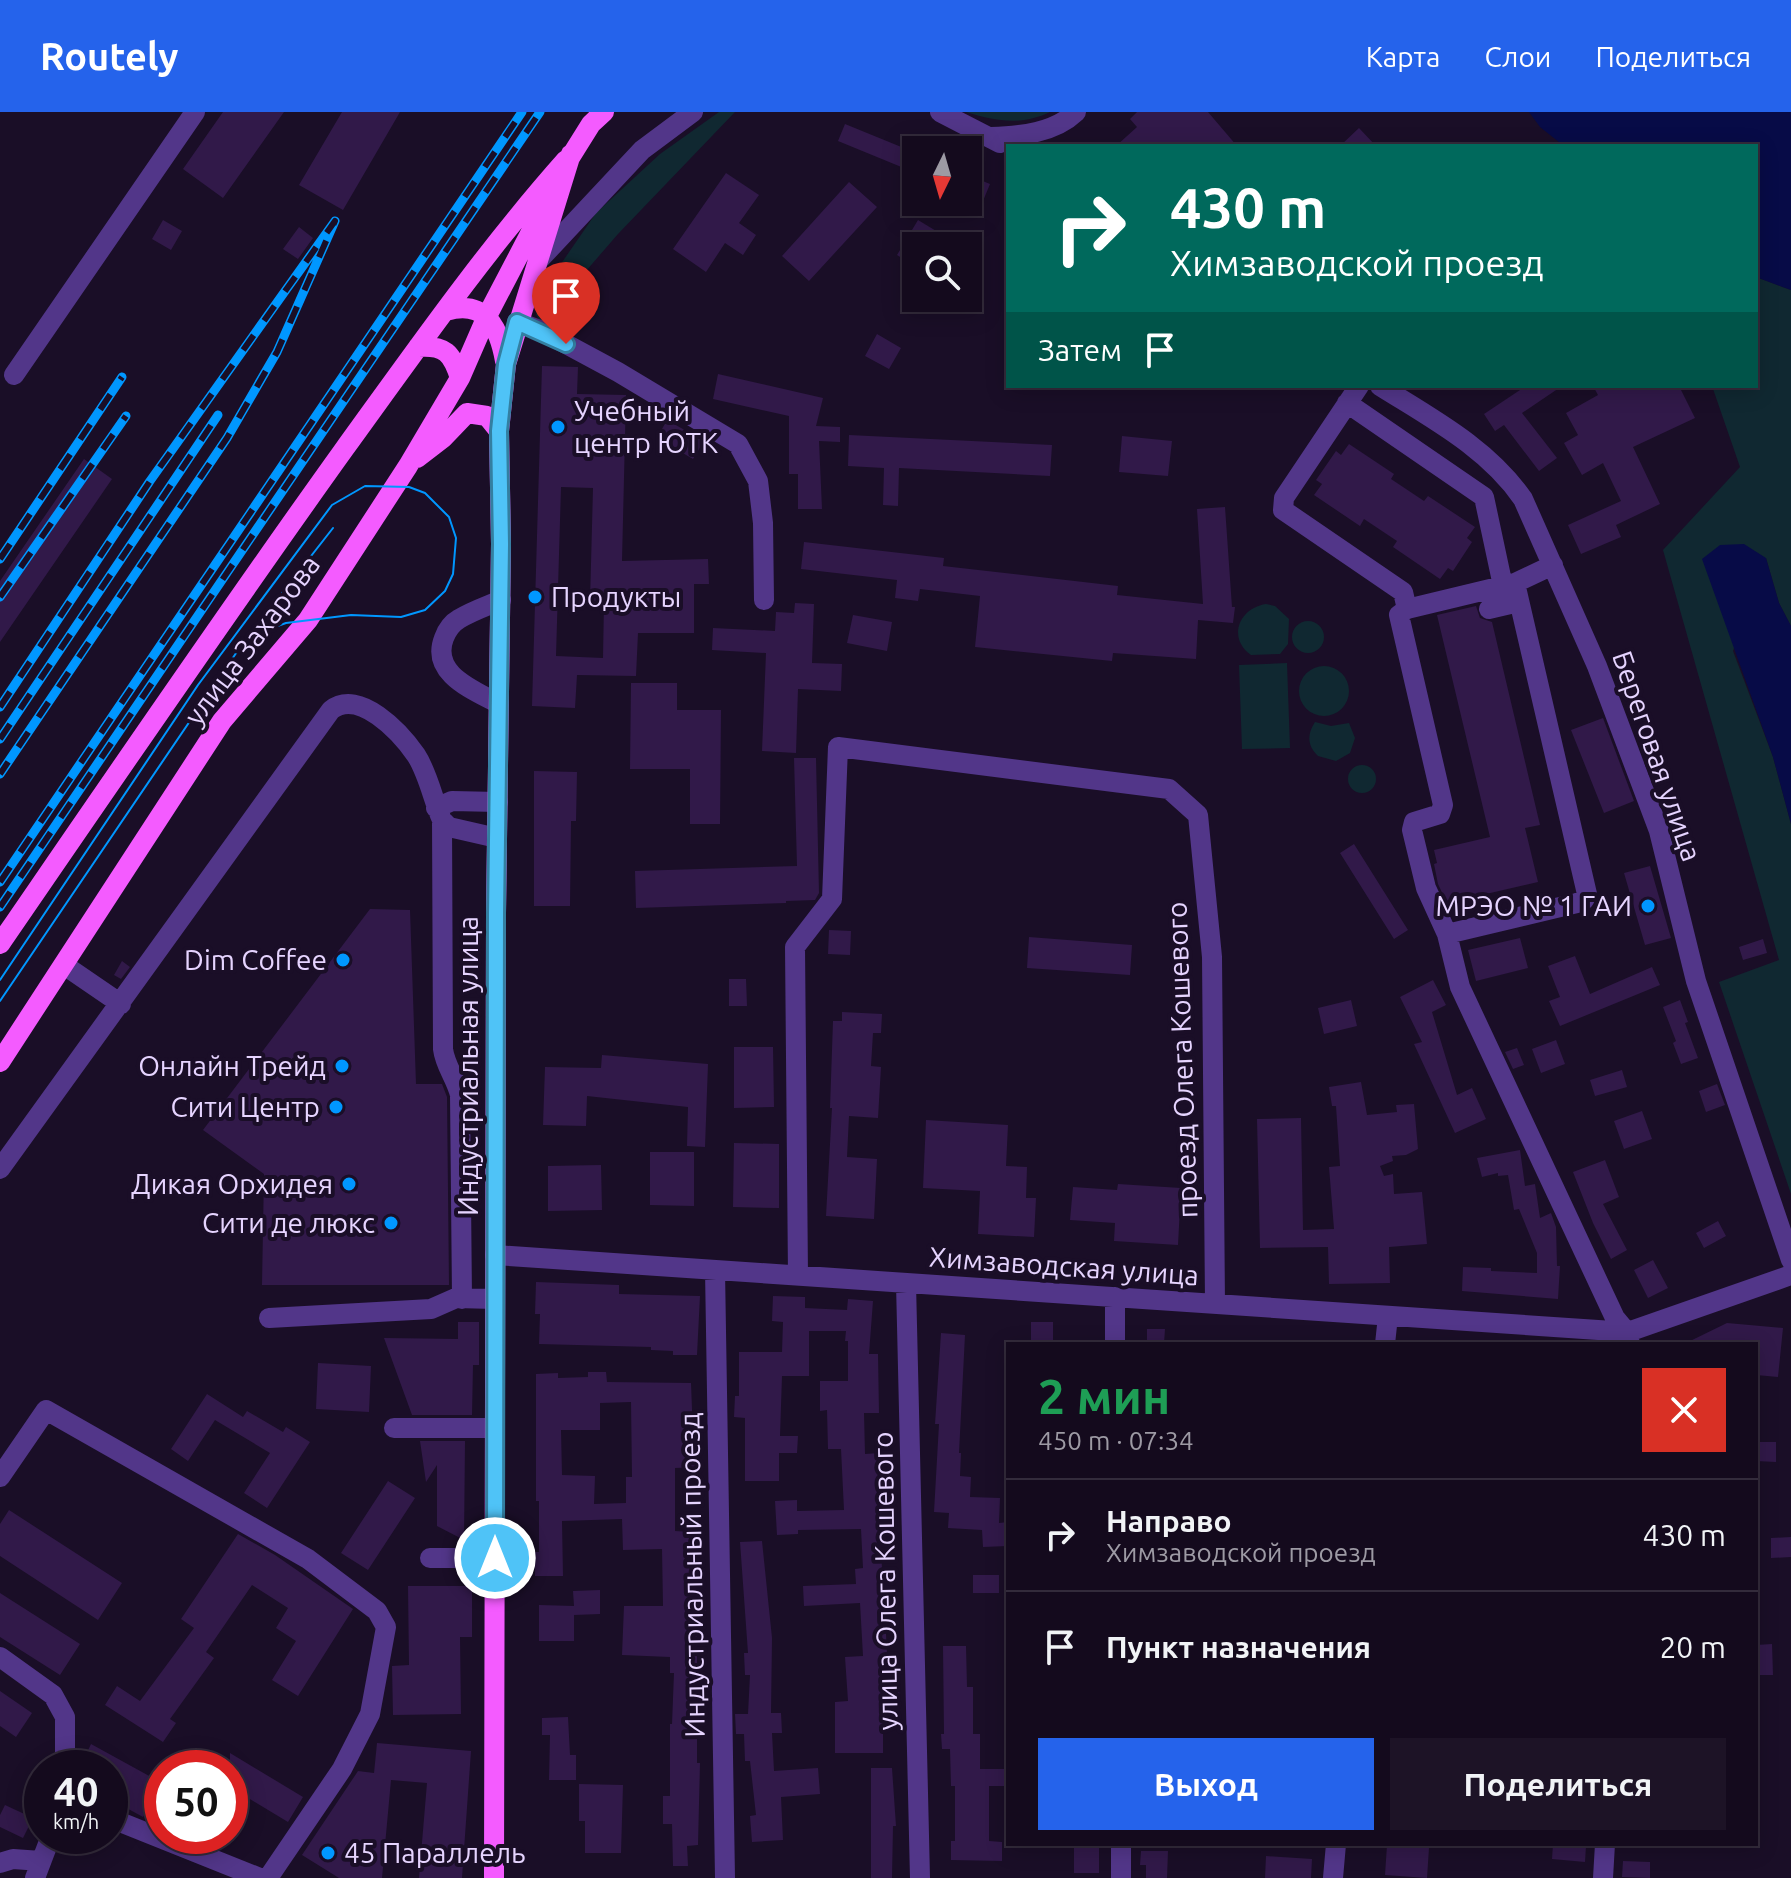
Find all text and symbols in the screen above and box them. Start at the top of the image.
text: Routely [40,35,178,77]
text: Карта [1366,41,1440,72]
text: Слои [1484,41,1551,72]
text: Поделиться [1595,41,1751,72]
north arrow [902,136,982,216]
map controls [902,136,982,312]
icon: right [1038,176,1142,280]
text: 430 m [1170,176,1326,239]
button: search [902,232,982,312]
text: Химзаводской проезд [1170,242,1544,283]
pin [532,262,600,344]
icon: arrive [544,274,588,318]
icon: arrive [1138,328,1182,372]
text: Затем [1038,333,1122,367]
place label: Учебный центр ЮТК [574,395,718,458]
marker: Учебный центр ЮТК [549,418,567,436]
street label: улица Захарова [178,549,325,731]
place label: Продукты [551,581,681,612]
marker: Продукты [526,588,544,606]
street label: Береговая улица [1607,647,1708,865]
place label: МРЭО № 1 ГАИ [1436,890,1632,921]
marker: МРЭО № 1 ГАИ [1639,897,1657,915]
street label: проезд Олега Кошевого [1160,901,1203,1219]
street label: Индустриальная улица [452,916,483,1216]
place label: Dim Coffee [184,944,327,975]
marker: Dim Coffee [334,951,352,969]
place label: Онлайн Трейд [138,1050,326,1081]
marker: Онлайн Трейд [333,1057,351,1075]
place label: Сити Центр [171,1091,320,1122]
marker: Сити Центр [327,1098,345,1116]
place label: Дикая Орхидея [131,1168,333,1199]
marker: Дикая Орхидея [340,1175,358,1193]
place label: Сити де люкс [202,1207,375,1238]
marker: Сити де люкс [382,1214,400,1232]
street label: Химзаводская улица [928,1241,1200,1290]
button: close [1642,1368,1726,1452]
text: 2 мин [1038,1369,1170,1423]
street label: Индустриальный проезд [673,1412,710,1738]
text: 450 m · 07:34 [1038,1426,1194,1455]
street label: улица Олега Кошевого [866,1431,903,1731]
text: Направо [1106,1504,1232,1538]
icon: right [1038,1513,1082,1557]
position arrow [453,1516,537,1600]
text: 430 m [1642,1518,1726,1552]
text: Химзаводской проезд [1106,1538,1376,1567]
icon: arrive [1038,1625,1082,1669]
text: Пункт назначения [1106,1630,1371,1664]
text: 20 m [1659,1630,1726,1664]
button: Выход [1038,1738,1374,1830]
button: Поделиться [1390,1738,1726,1830]
speed limit sign: 50 [144,1750,248,1854]
text: 40 [53,1769,99,1814]
text: km/h [53,1810,99,1833]
place label: 45 Параллель [344,1837,526,1868]
marker: 45 Параллель [319,1844,337,1862]

